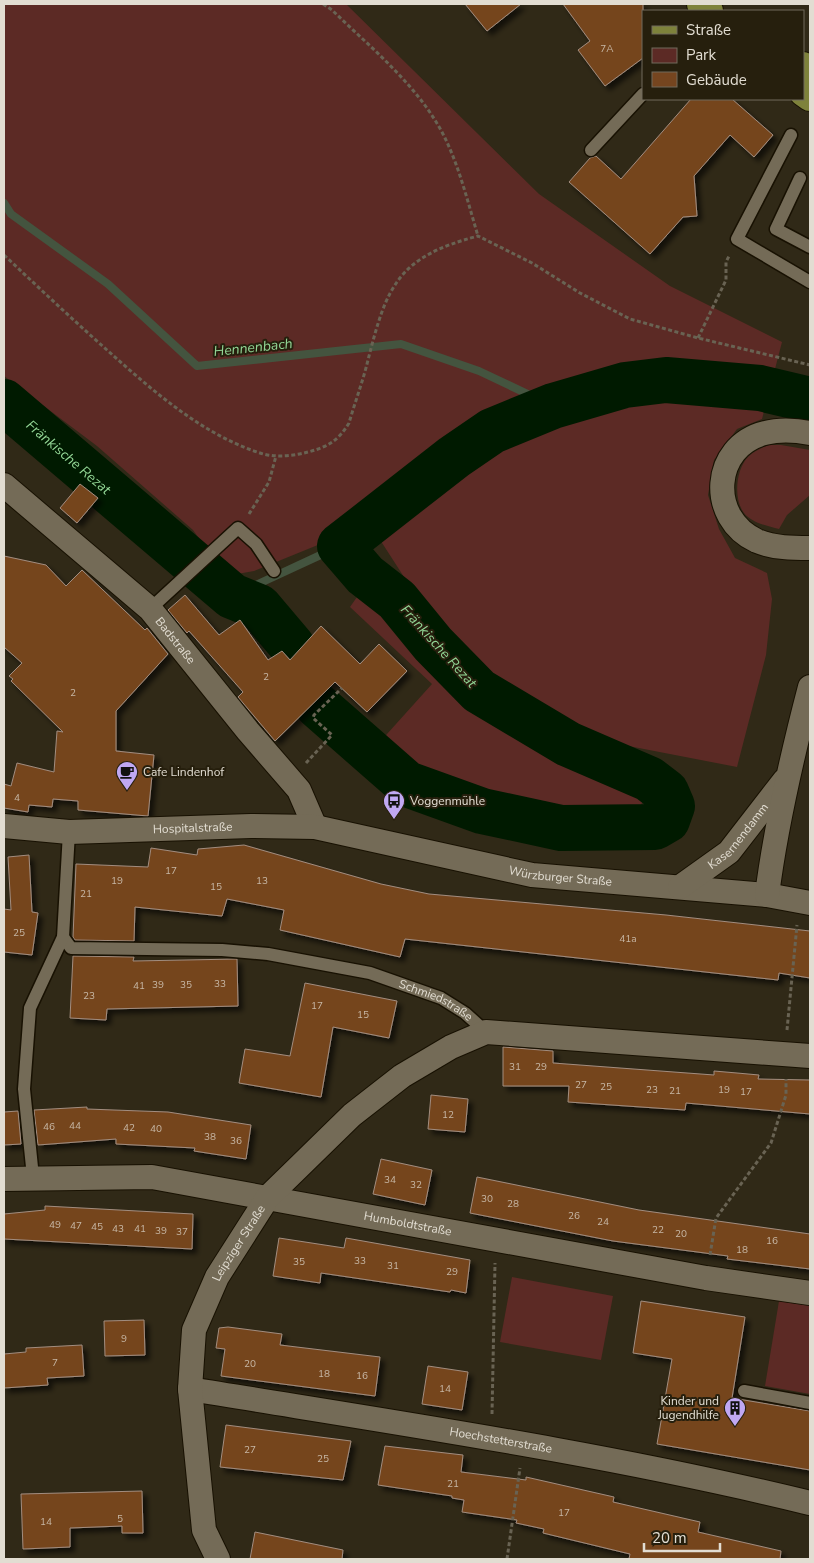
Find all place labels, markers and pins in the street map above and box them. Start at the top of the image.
cafe icon: Cafe Lindenhof [115,760,139,791]
place label: Cafe Lindenhof [143,764,225,780]
bus stop icon: Voggenmühle [382,789,406,820]
place label: Voggenmühle [409,793,485,809]
place label: Kinder und Jugendhilfe [657,1393,719,1423]
building icon: Kinder und Jugendhilfe [723,1396,747,1427]

